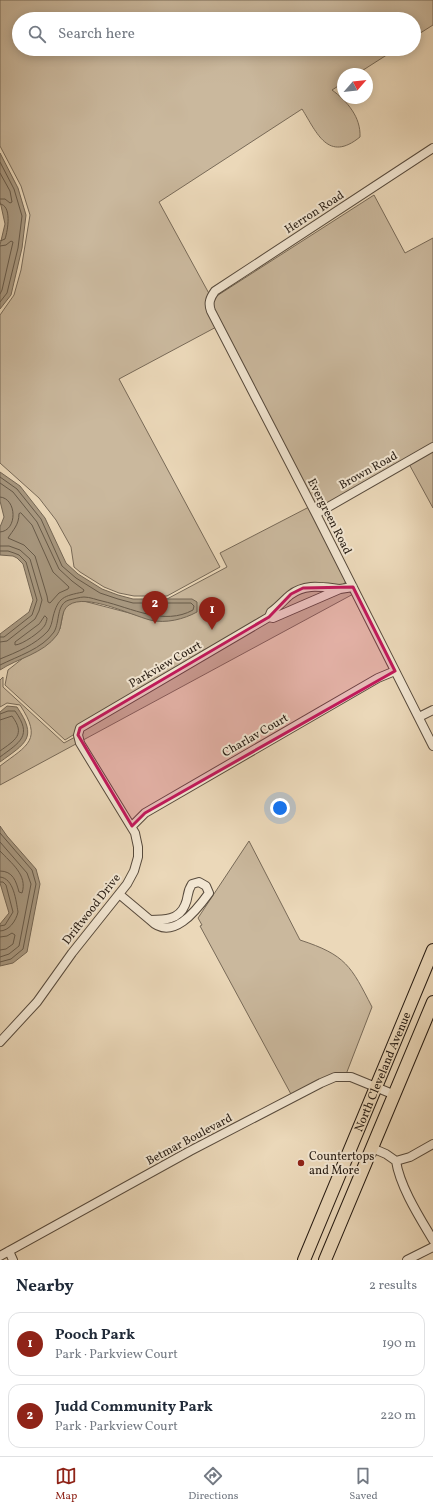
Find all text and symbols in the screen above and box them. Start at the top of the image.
search box [12,12,421,56]
icon: search [26,23,48,45]
text: Search here [58,24,135,45]
north arrow [337,68,373,104]
street label: Herron Road [282,188,348,238]
street label: Brown Road [336,448,401,494]
street label: Evergreen Road [303,476,355,557]
pin: 2 [142,591,168,624]
pin: 1 [199,597,225,630]
street label: Parkview Court [126,638,205,692]
street label: Charlav Court [220,710,291,761]
your location [270,798,290,818]
street label: Driftwood Drive [59,871,125,948]
street label: North Cleveland Avenue [351,1009,415,1134]
street label: Betmar Boulevard [144,1110,235,1169]
place label: Countertops and More [309,1149,374,1179]
marker: Countertops and More [296,1158,306,1168]
text: Nearby [16,1275,74,1298]
text: 2 results [369,1277,417,1295]
text: Pooch Park [55,1325,135,1346]
text: 1 [27,1335,33,1353]
text: 190 m [382,1335,416,1353]
text: Park · Parkview Court [55,1346,178,1364]
text: Judd Community Park [55,1397,213,1418]
text: 2 [27,1407,33,1425]
text: 220 m [380,1407,416,1425]
text: Park · Parkview Court [55,1418,178,1436]
tab: Map [55,1465,77,1504]
tab: Directions [188,1465,239,1504]
tab: Saved [349,1465,378,1504]

